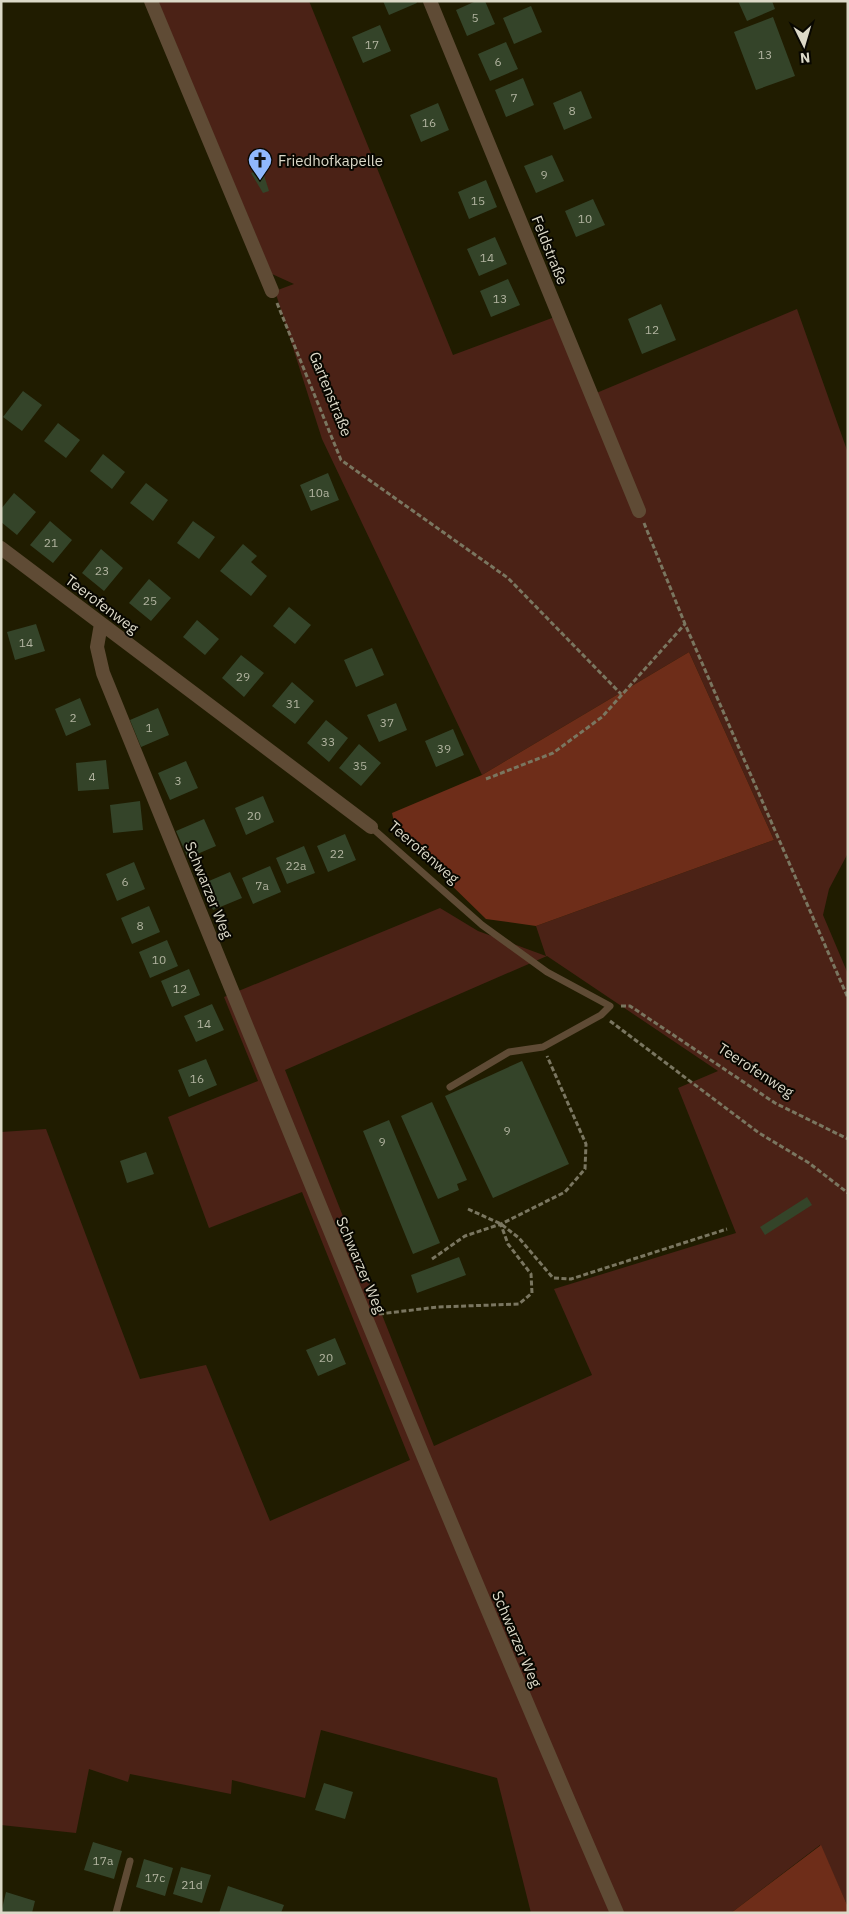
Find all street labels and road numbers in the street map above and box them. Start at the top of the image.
street label: Feldstraße [528,213,572,287]
street label: Gartenstraße [305,349,357,439]
street label: Teerofenweg [62,570,142,638]
street label: Teerofenweg [385,816,463,888]
street label: Schwarzer Weg [181,839,237,941]
street label: Teerofenweg [714,1038,798,1102]
street label: Schwarzer Weg [332,1214,390,1316]
street label: Schwarzer Weg [488,1588,546,1690]

